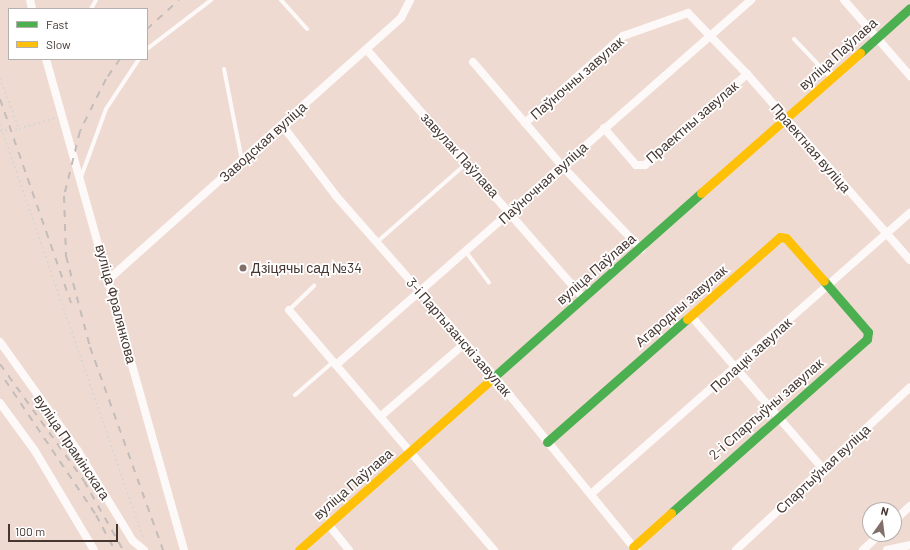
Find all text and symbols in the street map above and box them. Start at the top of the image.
legend [8,8,148,60]
street label: вуліца Паўлава [795,14,881,94]
text: Fast [46,17,69,31]
street label: Паўночны завулак [527,33,627,123]
text: Slow [46,37,71,51]
street label: Праектны завулак [642,77,742,167]
street label: Заводская вуліца [216,98,310,186]
street label: Праектная вуліца [768,100,854,196]
street label: завулак Паўлава [417,109,503,201]
street label: Паўночная вуліца [495,139,591,227]
street label: вуліца Паўлава [553,230,639,308]
street label: вуліца Фралянкова [92,243,140,365]
place label: Дзіцячы сад №34 [251,260,362,276]
street label: Агародны завулак [632,262,730,350]
marker: Дзіцячы сад №34 [238,263,248,273]
street label: 3-і Партызанскі завулак [403,274,515,400]
street label: Полацкі завулак [707,314,795,396]
street label: 2-і Спартыўны завулак [705,355,827,463]
street label: вуліца Прамінскага [30,391,114,503]
street label: Спартыўная вуліца [772,421,874,517]
street label: вуліца Паўлава [310,445,396,523]
north arrow [862,502,902,542]
text: N [880,504,890,518]
scale bar [10,516,120,542]
text: 100 m [15,524,45,538]

